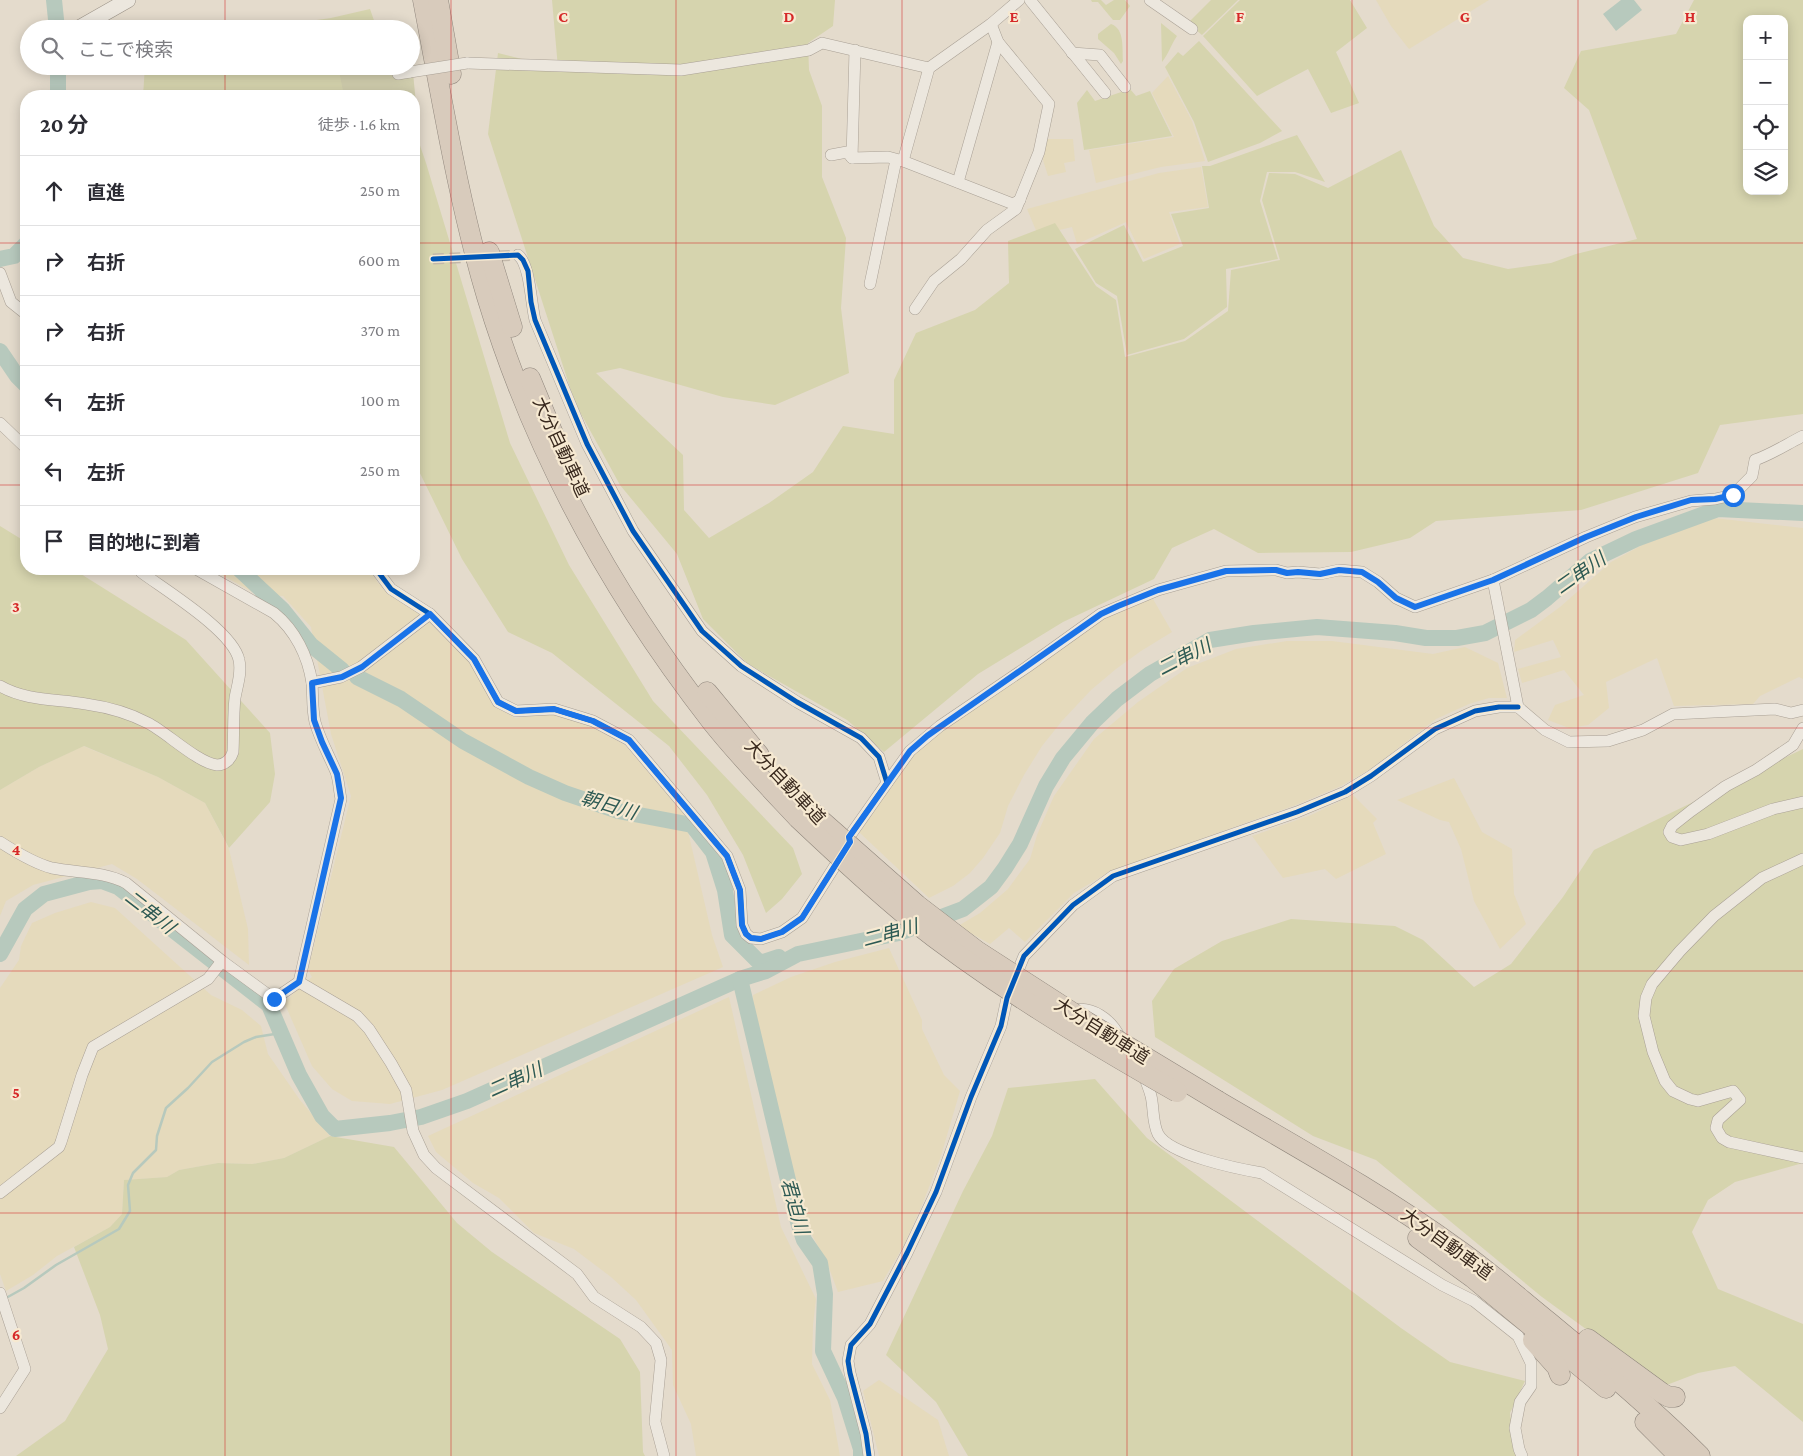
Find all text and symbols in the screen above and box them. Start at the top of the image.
text: C [558,8,568,25]
text: D [783,8,795,25]
text: E [1009,8,1019,25]
text: F [1236,8,1245,25]
text: G [1460,8,1470,25]
text: H [1685,8,1696,25]
map controls [1743,15,1788,195]
button: + [1743,15,1788,60]
search box [20,20,420,75]
icon: search [38,34,66,62]
text: ここで検索 [78,39,173,60]
button: − [1743,60,1788,105]
button: locate [1743,105,1788,150]
text: 20 分 [40,113,89,137]
text: 徒歩 · 1.6 km [318,116,400,133]
button: layers [1743,150,1788,195]
icon: ahead [40,177,68,205]
text: 直進 [87,182,125,203]
text: 250 m [360,182,400,199]
icon: right [40,247,68,275]
text: 右折 [87,252,125,273]
text: 600 m [358,252,400,269]
icon: right [40,317,68,345]
text: 右折 [87,322,125,343]
text: 370 m [361,322,400,339]
icon: left [40,387,68,415]
text: 左折 [87,392,125,413]
text: 100 m [361,392,400,409]
street label: 大分自動車道 [529,394,593,500]
icon: left [40,457,68,485]
text: 左折 [87,462,125,483]
text: 250 m [360,462,400,479]
route start [1722,484,1745,507]
icon: arrive [40,527,68,555]
text: 目的地に到着 [87,532,201,553]
water label: 二串川 [1551,547,1611,598]
text: 3 [12,598,20,615]
water label: 二串川 [1154,634,1216,679]
street label: 大分自動車道 [741,736,829,828]
water label: 朝日川 [579,787,641,824]
text: 4 [12,841,21,858]
water label: 二串川 [121,886,180,939]
water label: 二串川 [860,915,922,951]
route end [263,988,286,1011]
street label: 大分自動車道 [1051,994,1153,1068]
water label: 二串川 [485,1058,547,1101]
text: 5 [12,1084,20,1101]
water label: 君迫川 [777,1176,813,1238]
street label: 大分自動車道 [1397,1204,1497,1284]
text: 6 [12,1326,20,1343]

